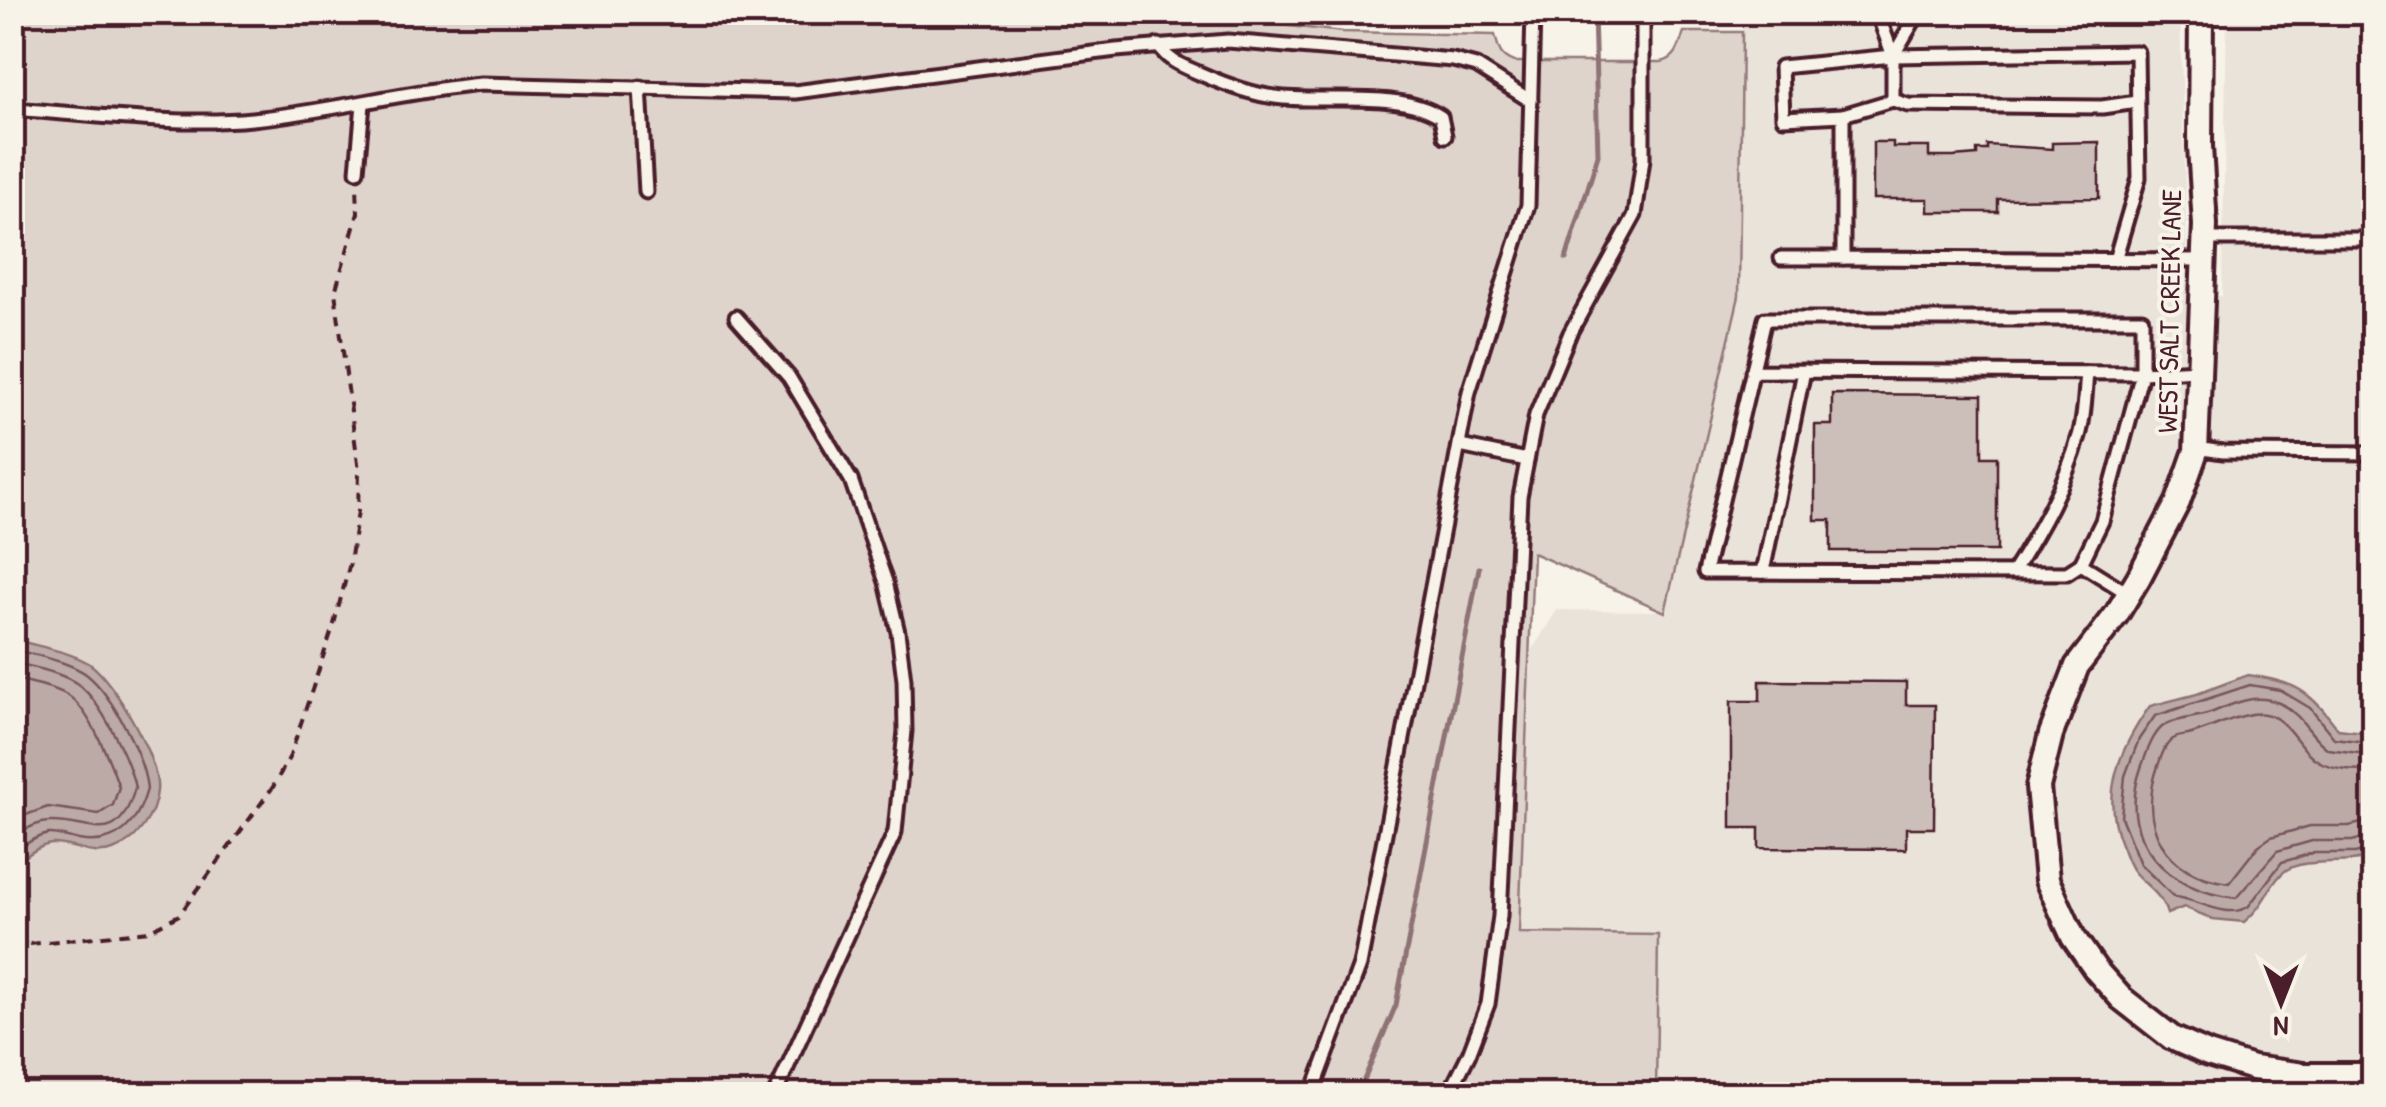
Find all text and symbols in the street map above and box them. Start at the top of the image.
street label: WEST SALT CREEK LANE [2148,189,2190,433]
north arrow [2231,952,2331,1052]
text: N [2273,1008,2288,1046]

